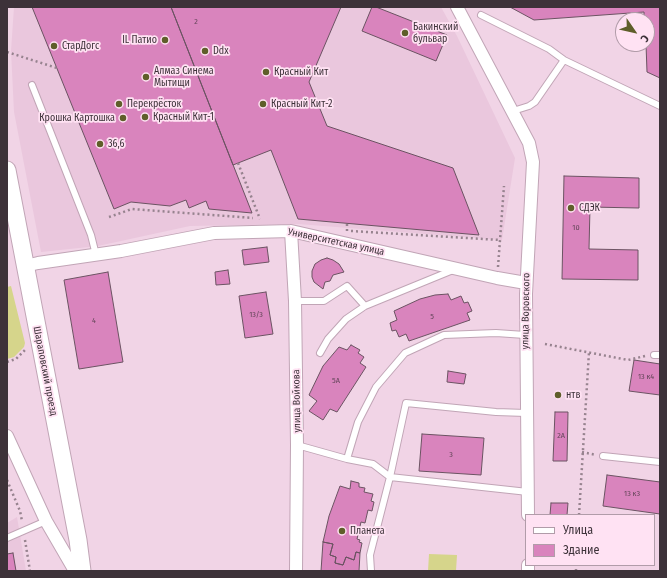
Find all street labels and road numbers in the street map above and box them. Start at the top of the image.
street label: Университетская улица [287,226,385,258]
street label: улица Воровского [519,273,533,349]
street label: Шараповский проезд [30,325,60,417]
street label: улица Войкова [290,369,304,433]

